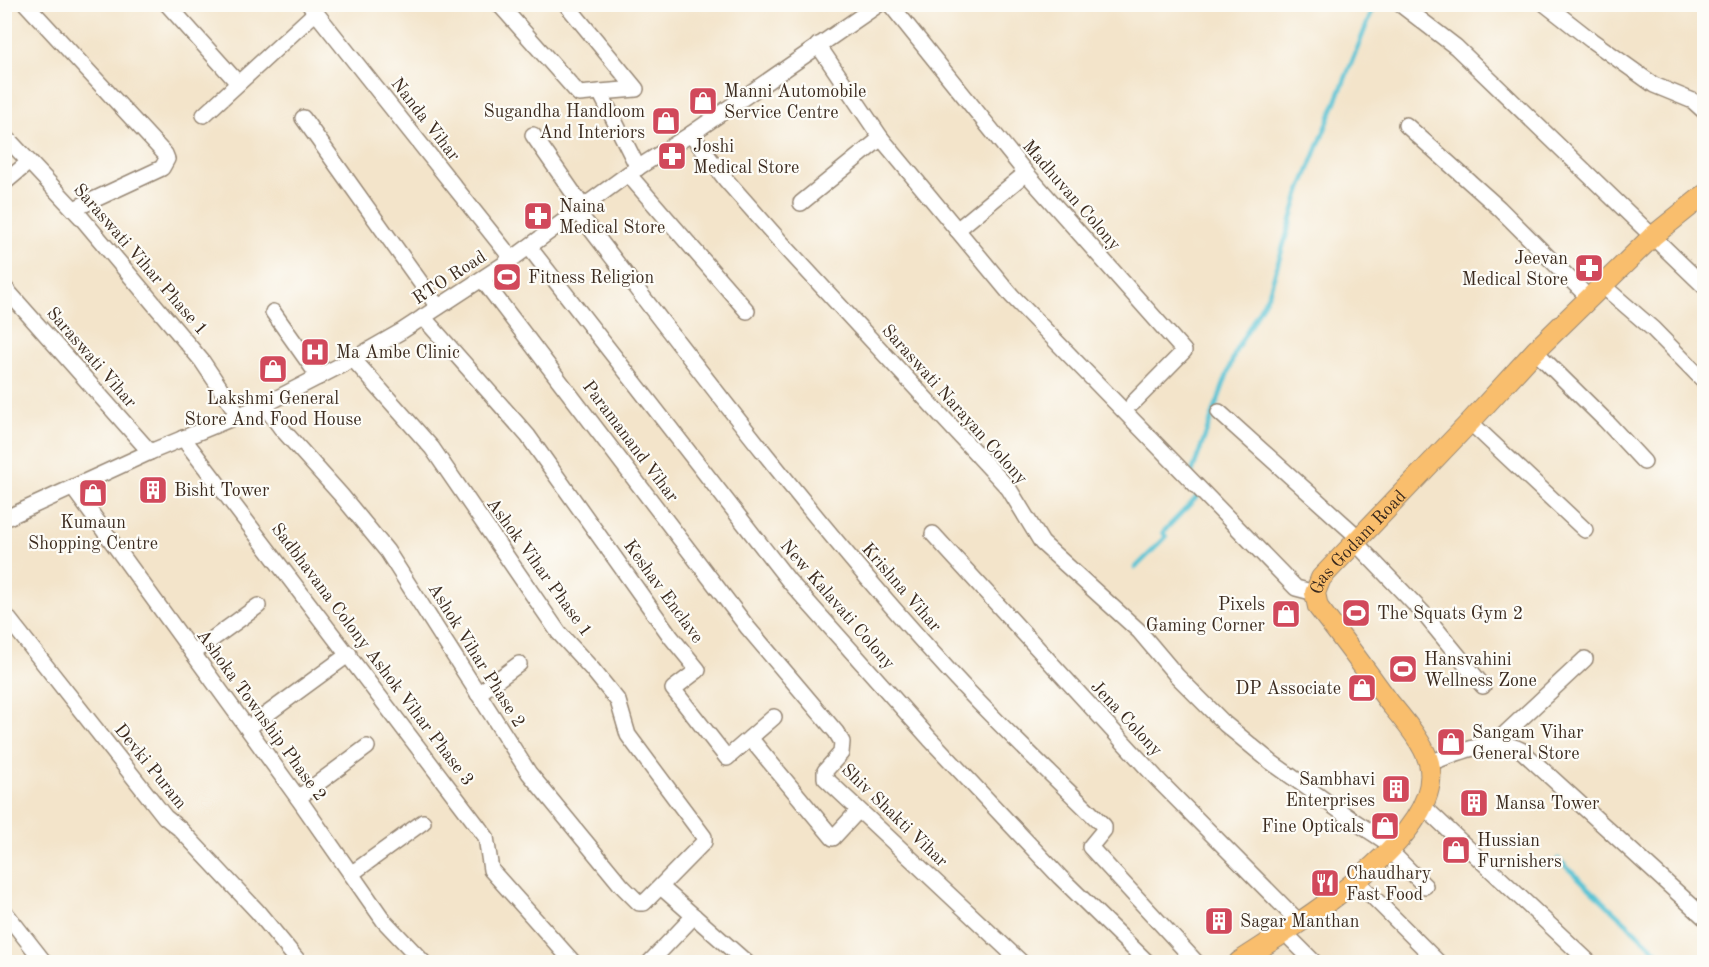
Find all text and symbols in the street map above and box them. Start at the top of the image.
street label: Nanda Vihar [387,75,463,165]
place label: Manni Automobile Service Centre [724,83,866,122]
shop icon: Manni Automobile Service Centre [687,85,719,117]
place label: Sugandha Handloom And Interiors [484,103,645,142]
shop icon: Sugandha Handloom And Interiors [650,105,682,137]
street label: Madhuvan Colony [1019,137,1124,255]
place label: Joshi Medical Store [693,138,799,177]
pharmacy icon: Joshi Medical Store [656,140,688,172]
street label: Saraswati Vihar Phase 1 [70,180,211,339]
place label: Naina Medical Store [559,198,665,237]
pharmacy icon: Naina Medical Store [522,200,554,232]
street label: RTO Road [410,248,489,308]
place label: Jeevan Medical Store [1462,250,1568,289]
pharmacy icon: Jeevan Medical Store [1573,252,1605,284]
sports icon: Fitness Religion [491,261,523,293]
place label: Fitness Religion [528,269,654,287]
street label: Saraswati Vihar [43,304,140,412]
street label: Saraswati Narayan Colony [878,321,1031,488]
hospital icon: Ma Ambe Clinic [299,336,331,368]
place label: Ma Ambe Clinic [336,344,460,362]
shop icon: Lakshmi General Store And Food House [257,353,289,385]
street label: Paramanand Vihar [579,378,682,506]
place label: Lakshmi General Store And Food House [185,390,361,429]
building icon: Bisht Tower [137,474,169,506]
shop icon: Kumaun Shopping Centre [77,477,109,509]
place label: Bisht Tower [174,482,270,500]
street label: Gas Godam Road [1308,487,1410,597]
street label: Ashok Vihar Phase 1 [483,495,595,640]
place label: Kumaun Shopping Centre [28,514,158,553]
street label: Sadbhavana Colony Ashok Vihar Phase 3 [268,520,477,789]
street label: Keshav Enclave [620,537,706,646]
street label: New Kalavati Colony [776,537,898,673]
street label: Krishna Vihar [858,540,945,636]
street label: Ashok Vihar Phase 2 [424,580,528,731]
place label: Pixels Gaming Corner [1146,596,1266,635]
sports icon: The Squats Gym 2 [1340,597,1372,629]
shop icon: Pixels Gaming Corner [1270,598,1302,630]
place label: The Squats Gym 2 [1377,605,1523,623]
street label: Ashoka Township Phase 2 [193,627,329,805]
place label: Hansvahini Wellness Zone [1424,651,1537,690]
sports icon: Hansvahini Wellness Zone [1387,653,1419,685]
shop icon: DP Associate [1346,672,1378,704]
street label: Jena Colony [1087,678,1166,760]
place label: DP Associate [1235,680,1341,698]
street label: Devki Puram [111,721,190,813]
place label: Sangam Vihar General Store [1472,724,1584,763]
shop icon: Sangam Vihar General Store [1435,726,1467,758]
street label: Shiv Shakti Vihar [838,761,951,871]
place label: Sambhavi Enterprises [1285,771,1375,810]
building icon: Sambhavi Enterprises [1380,773,1412,805]
building icon: Mansa Tower [1458,787,1490,819]
place label: Mansa Tower [1495,795,1600,813]
shop icon: Fine Opticals [1369,810,1401,842]
place label: Fine Opticals [1261,818,1364,836]
place label: Hussian Furnishers [1477,832,1562,871]
shop icon: Hussian Furnishers [1440,834,1472,866]
place label: Chaudhary Fast Food [1346,865,1432,904]
restaurant icon: Chaudhary Fast Food [1309,867,1341,899]
building icon: Sagar Manthan [1203,905,1235,937]
place label: Sagar Manthan [1240,913,1360,931]

